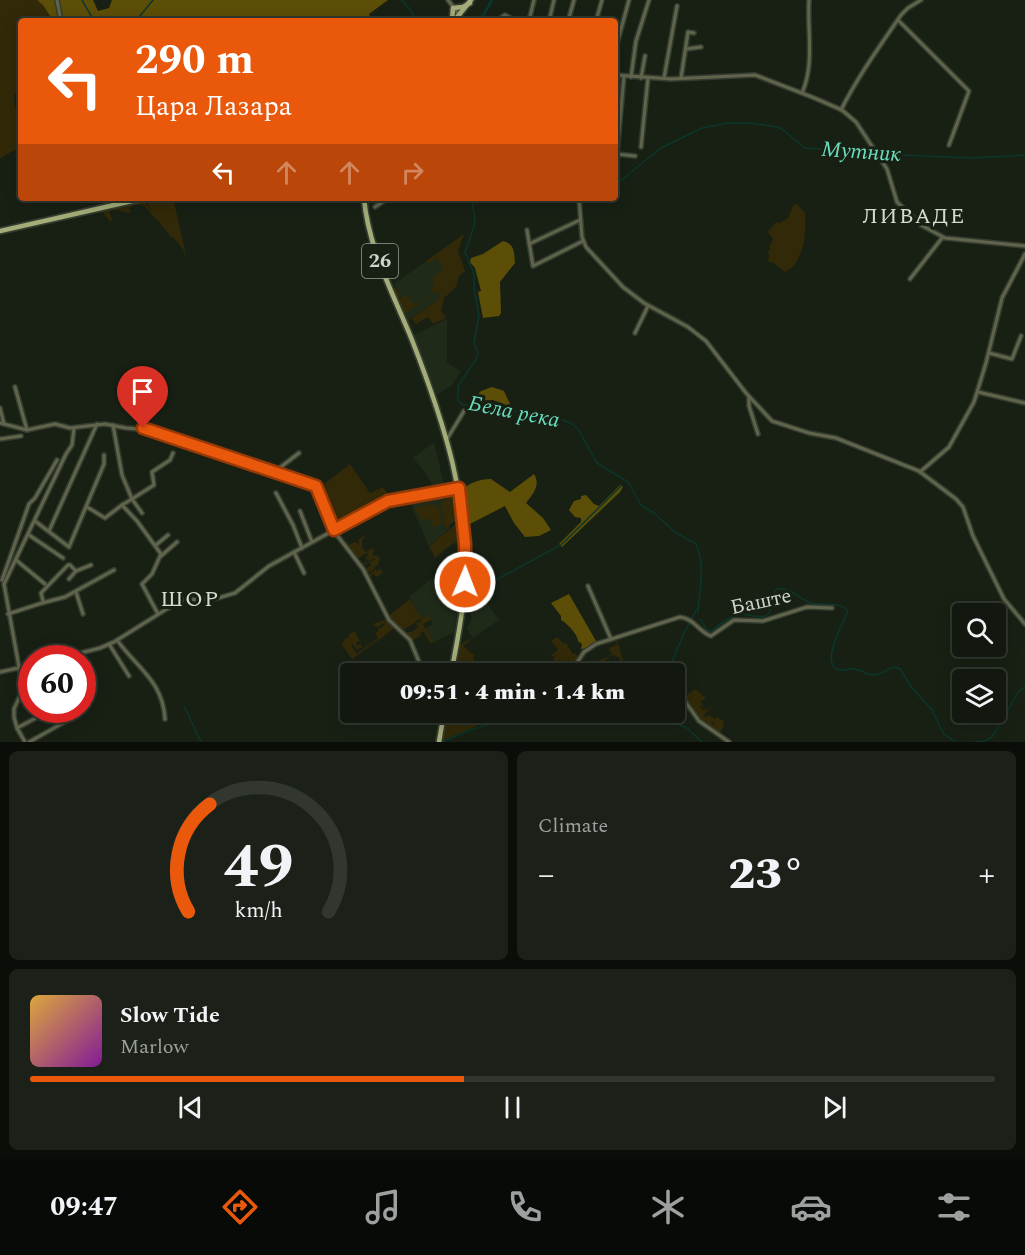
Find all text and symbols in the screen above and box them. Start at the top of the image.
text: 290 m [135,29,254,92]
icon: left [36,42,114,120]
text: Цара Лазара [135,86,292,128]
water label: Мутник [820,133,903,171]
icon: left [207,156,240,189]
icon: ahead [270,156,303,189]
icon: ahead [333,156,366,189]
icon: right [396,156,429,189]
district label: ЛИВАДЕ [862,200,966,233]
road number: 26 [362,244,398,278]
pin [117,366,168,428]
icon: arrive [126,375,159,408]
water label: Бела река [465,387,563,437]
position arrow [433,550,497,614]
street label: Баште [727,580,795,624]
district label: ШОР [160,583,220,616]
map controls [952,603,1006,723]
button: search [952,603,1006,657]
speed limit sign: 60 [18,645,96,723]
button: layers [952,669,1006,723]
text: 09:51 · 4 min · 1.4 km [400,676,625,709]
text: Climate [538,811,608,841]
text: 49 [223,820,294,915]
text: 23° [728,840,805,909]
text: − [538,850,555,900]
text: + [978,850,995,900]
text: km/h [234,895,283,928]
text: Slow Tide [120,999,220,1032]
text: Marlow [120,1032,189,1062]
icon: previous [174,1091,207,1124]
icon: pause [496,1091,529,1124]
icon: next [818,1091,851,1124]
text: 09:47 [50,1186,118,1228]
icon: directions [219,1186,261,1228]
icon: music [362,1186,404,1228]
icon: phone [504,1186,546,1228]
icon: climate [647,1186,689,1228]
icon: car [790,1186,832,1228]
icon: filters [933,1186,975,1228]

